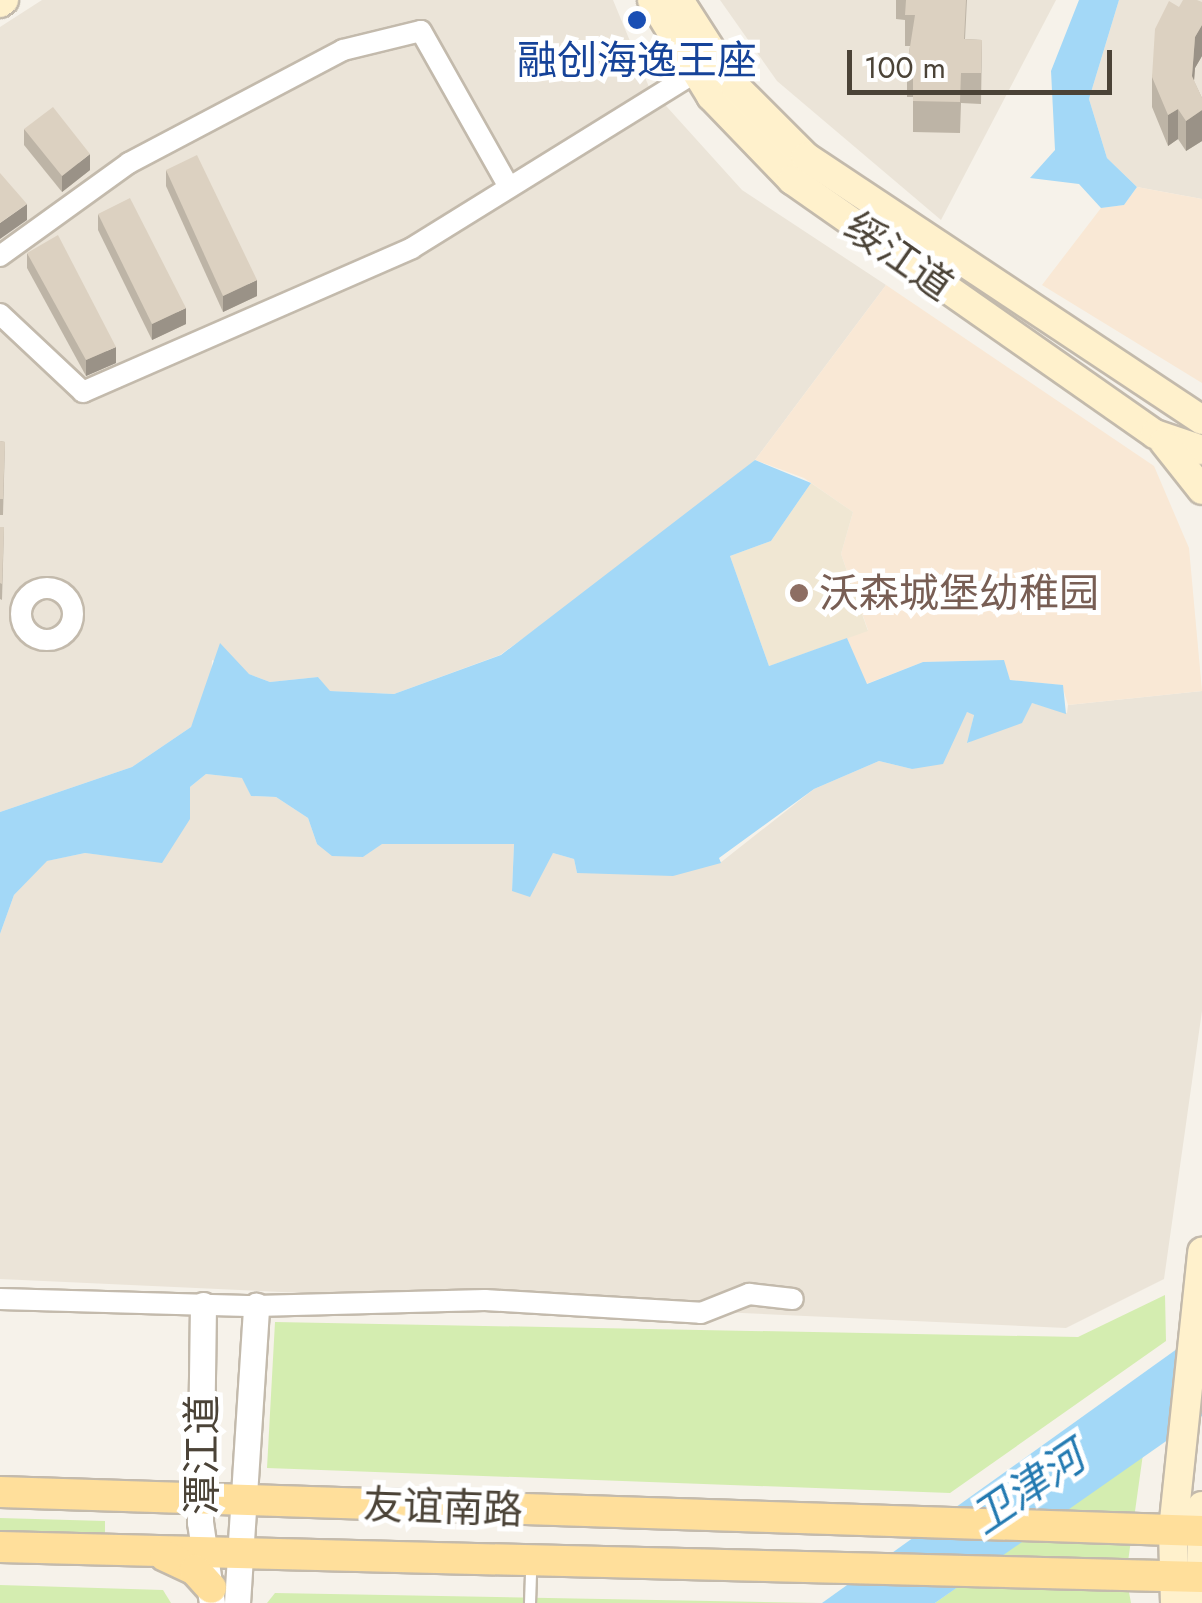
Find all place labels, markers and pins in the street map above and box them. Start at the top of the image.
marker: 融创海逸王座 [626,9,648,31]
place label: 融创海逸王座 [517,36,757,84]
place label: 沃森城堡幼稚园 [819,569,1099,617]
marker: 沃森城堡幼稚园 [788,582,810,604]

